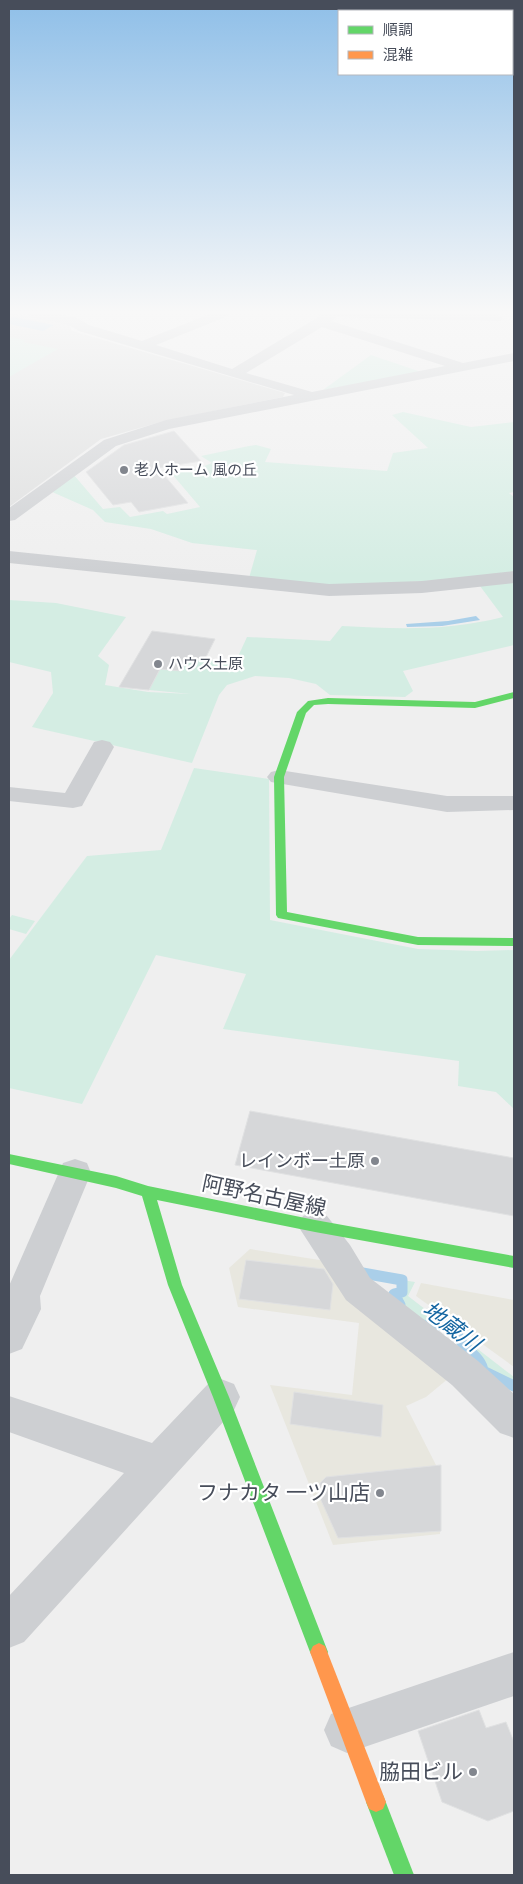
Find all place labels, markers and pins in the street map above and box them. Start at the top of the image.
place label: 老人ホーム 風の丘 [134,461,257,478]
marker: 老人ホーム 風の丘 [118,464,130,476]
place label: ハウス土原 [168,655,243,672]
marker: ハウス土原 [152,658,164,670]
place label: レインボー土原 [239,1150,365,1171]
marker: レインボー土原 [369,1155,381,1167]
place label: フナカタ 一ツ山店 [197,1480,370,1505]
marker: フナカタ 一ツ山店 [374,1487,386,1499]
place label: 脇田ビル [379,1759,463,1784]
marker: 脇田ビル [467,1766,479,1778]

